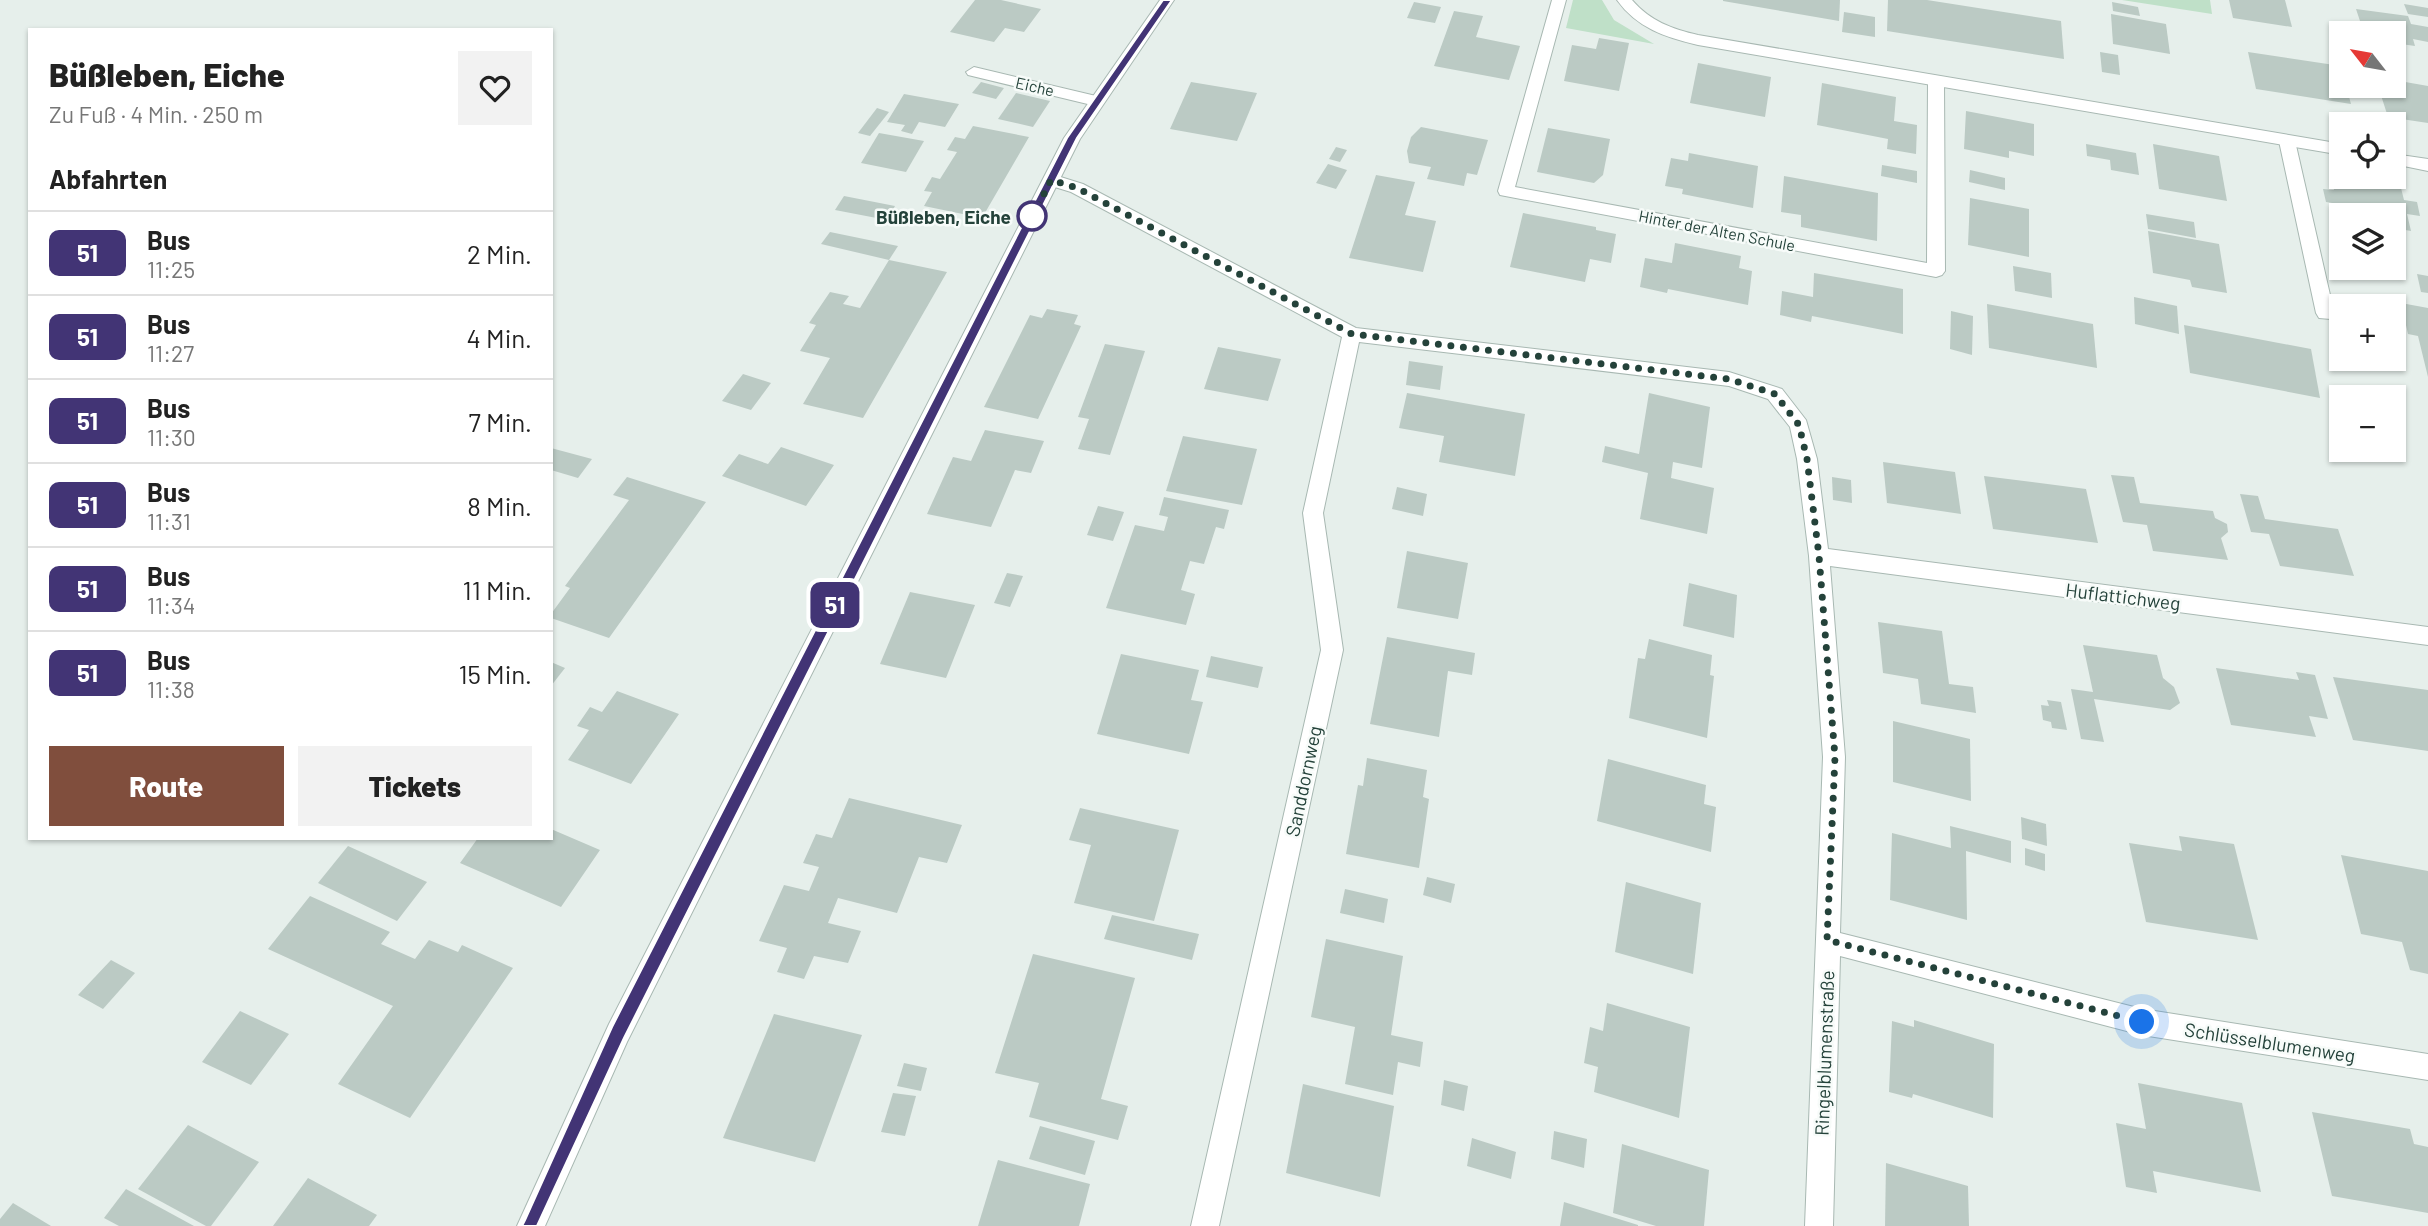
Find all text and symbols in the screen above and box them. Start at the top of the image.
north arrow [2329,21,2406,98]
map controls [2329,21,2406,462]
button: heart [458,51,532,125]
text: Büßleben, Eiche [49,54,285,94]
street label: Eiche [1014,72,1056,100]
text: Zu Fuß · 4 Min. · 250 m [49,100,263,128]
button: locate [2329,112,2406,189]
text: Abfahrten [49,163,167,194]
marker: Büßleben, Eiche [1017,201,1047,231]
button: layers [2329,203,2406,280]
place label: Büßleben, Eiche [876,205,1011,228]
street label: Hinter der Alten Schule [1637,206,1797,254]
text: Bus [147,224,190,255]
text: 51 [77,238,98,267]
text: 2 Min. [467,238,532,269]
text: 11:25 [147,255,195,283]
button: + [2329,294,2406,371]
text: Bus [147,308,190,339]
text: 51 [77,322,98,351]
text: 4 Min. [467,322,532,353]
text: 11:27 [147,339,194,367]
button: − [2329,385,2406,462]
text: Bus [147,392,190,423]
text: 51 [77,406,98,435]
text: 7 Min. [469,406,532,437]
text: 11:30 [147,423,196,451]
text: Bus [147,476,190,507]
text: 51 [77,490,98,519]
text: 8 Min. [467,490,532,521]
text: 11:31 [147,507,191,535]
text: Bus [147,560,190,591]
text: 51 [77,574,98,603]
text: 11 Min. [463,574,532,605]
street label: Huflattichweg [2064,578,2182,614]
line badge: 51 [804,582,866,628]
text: 51 [824,590,846,619]
text: 11:34 [147,591,195,619]
text: Bus [147,644,190,675]
text: 51 [77,658,98,687]
text: 15 Min. [458,658,532,689]
text: 11:38 [147,675,195,703]
street label: Sanddornweg [1280,724,1326,838]
button: Route [49,746,284,826]
button: Tickets [298,746,532,826]
street label: Ringelblumenstraße [1810,970,1838,1136]
your location [2124,1004,2159,1039]
street label: Schlüsselblumenweg [2183,1017,2357,1067]

